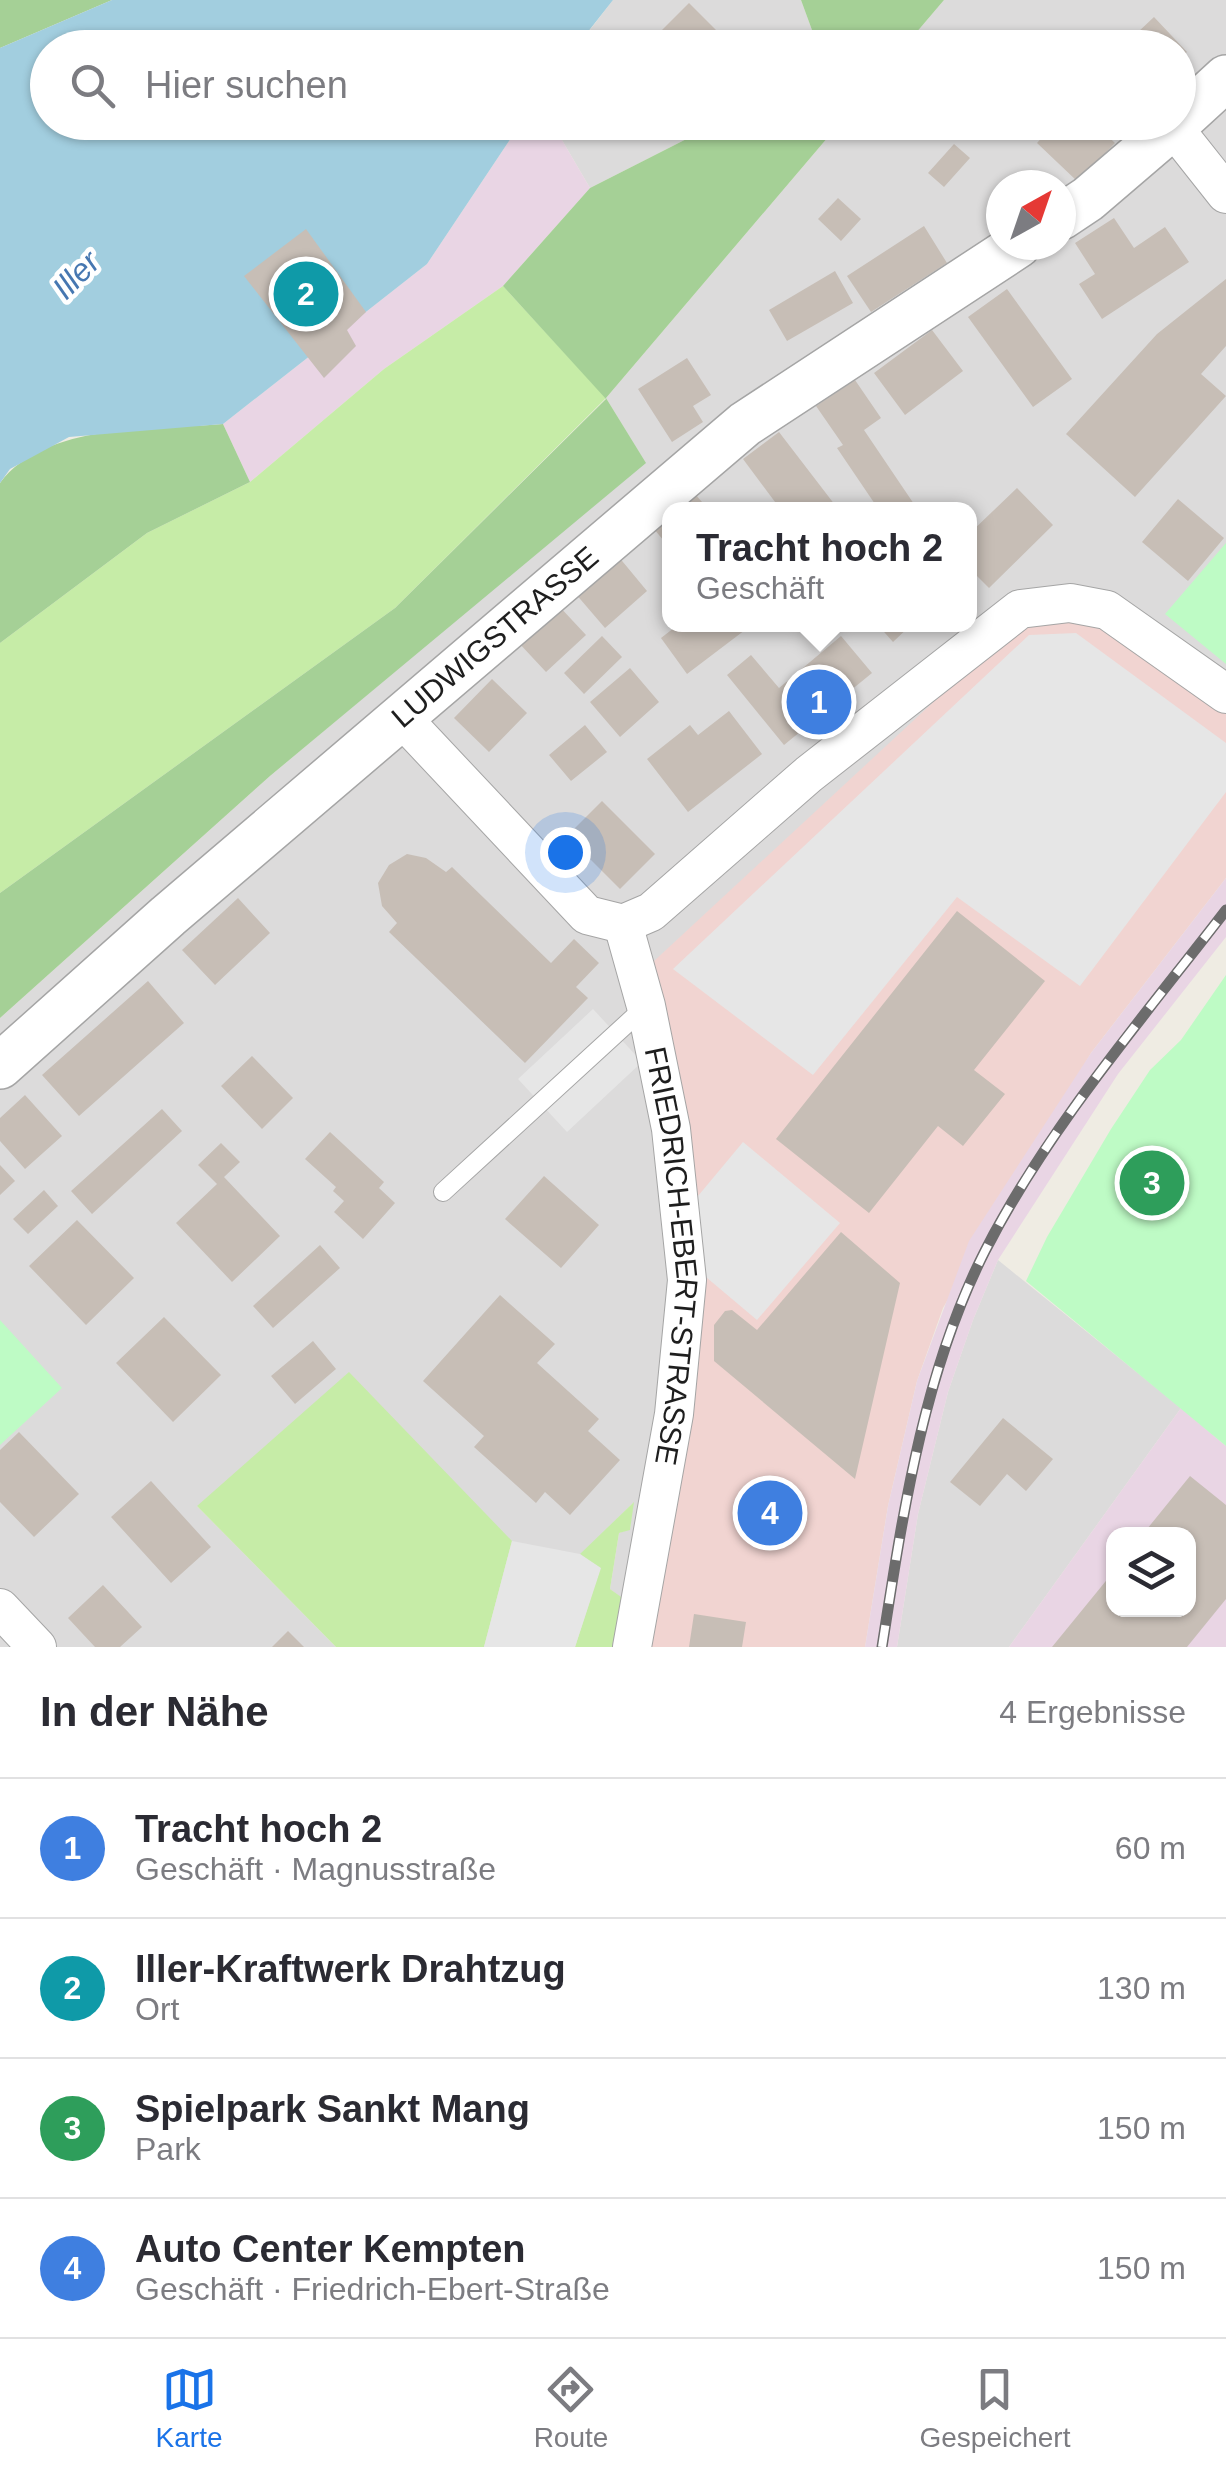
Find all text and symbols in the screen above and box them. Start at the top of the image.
search box [30,30,1196,140]
icon: search [65,58,120,113]
text: Hier suchen [145,64,348,106]
north arrow [986,170,1076,260]
water label: Iller [45,243,108,306]
pin: 2 [274,256,338,332]
popup [662,502,977,632]
text: Tracht hoch 2 [696,527,943,569]
street label: LUDWIGSTRASSE [385,540,604,734]
text: Geschäft [696,570,824,606]
pin: 1 [786,664,852,740]
your location [540,827,591,878]
street label: FRIEDRICH-EBERT-STRASSE [639,1044,704,1468]
pin: 3 [1120,1146,1184,1220]
pin: 4 [738,1476,802,1550]
map controls [1106,1527,1196,1617]
button: layers [1106,1527,1196,1617]
text: In der Nähe [40,1688,269,1735]
text: 4 Ergebnisse [999,1694,1186,1730]
text: Tracht hoch 2 [135,1808,382,1850]
text: 1 [64,1830,81,1866]
text: 60 m [1115,1830,1186,1866]
text: Geschäft · Magnusstraße [135,1851,496,1887]
text: Iller-Kraftwerk Drahtzug [135,1948,566,1990]
text: 2 [64,1970,81,2006]
text: 130 m [1097,1970,1186,2006]
text: Ort [135,1991,179,2027]
text: Spielpark Sankt Mang [135,2088,530,2130]
text: 3 [64,2110,81,2146]
text: 150 m [1097,2110,1186,2146]
text: Park [135,2131,201,2167]
text: Auto Center Kempten [135,2228,526,2270]
text: 4 [64,2250,81,2286]
text: 150 m [1097,2250,1186,2286]
text: Geschäft · Friedrich-Ebert-Straße [135,2271,610,2307]
tab: Karte [156,2362,223,2454]
tab: Route [534,2362,608,2454]
tab: Gespeichert [919,2362,1070,2454]

